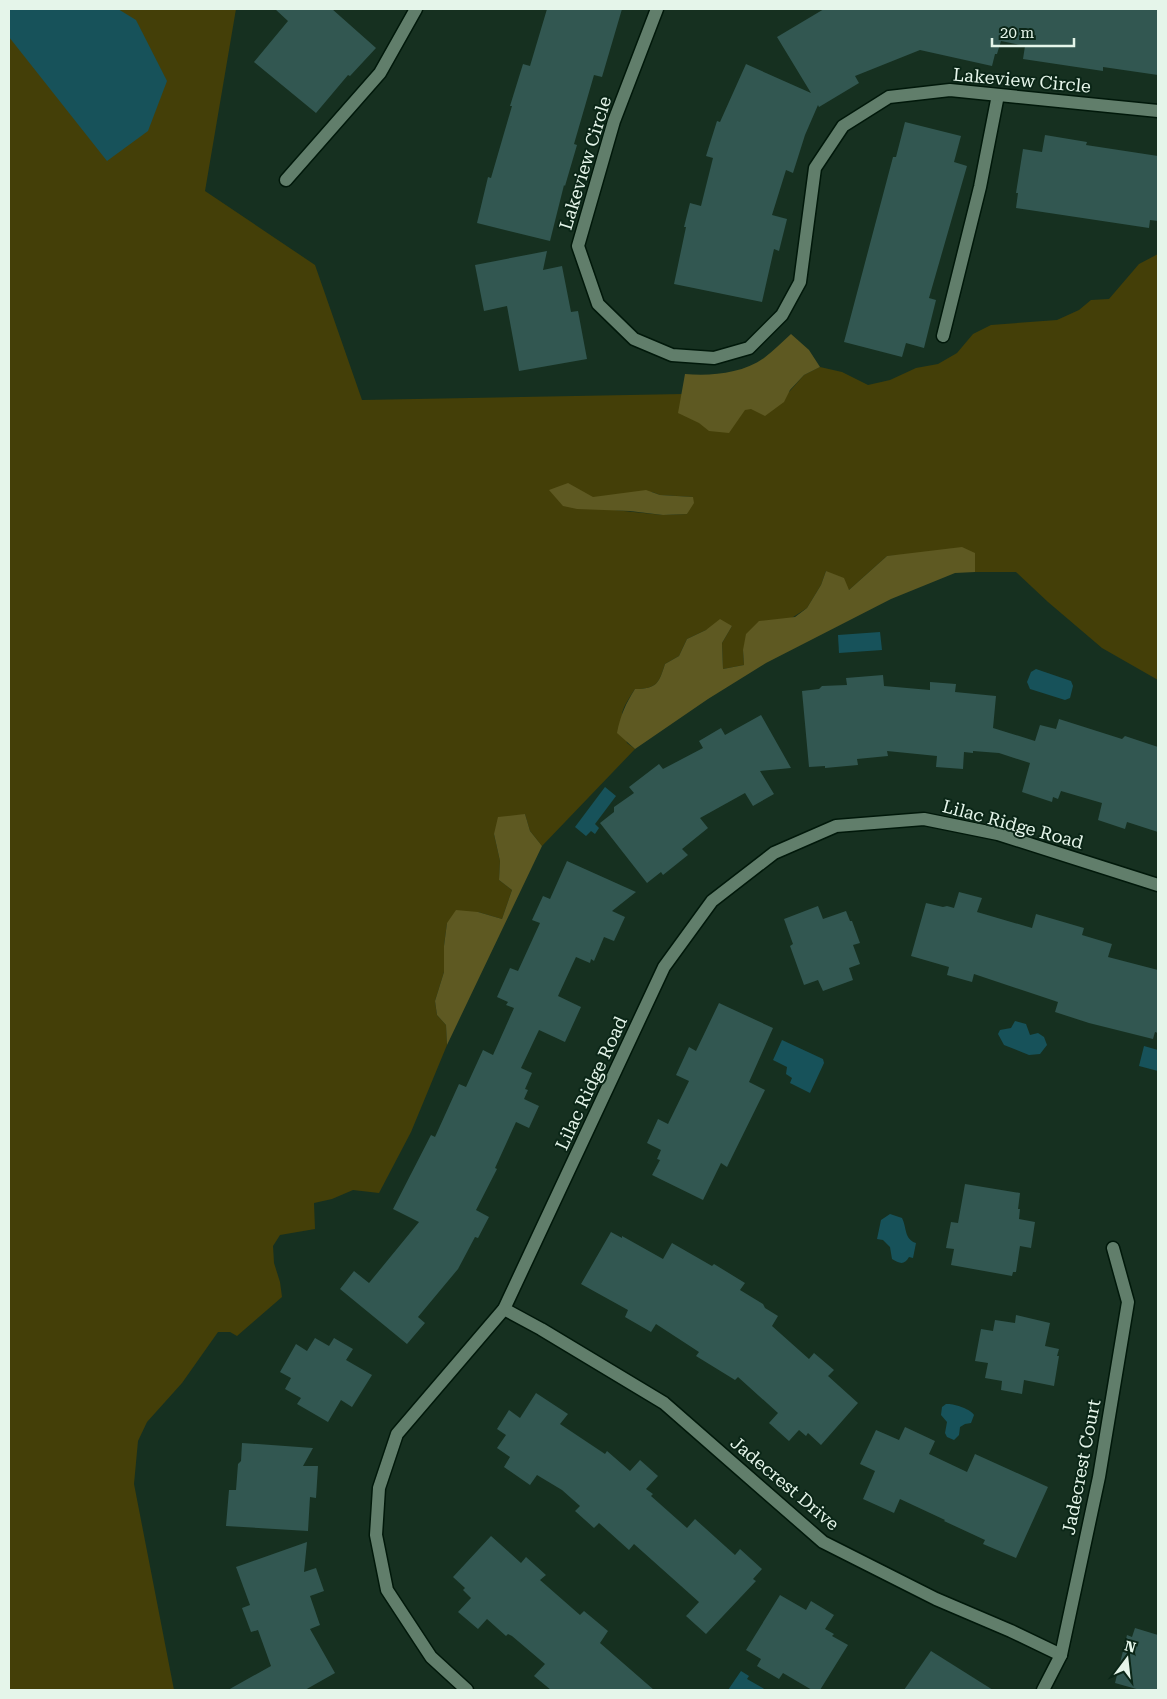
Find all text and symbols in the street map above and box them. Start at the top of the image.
scale bar [992,15,1074,47]
text: 20 m [1000,24,1035,42]
street label: Lakeview Circle [952,64,1092,97]
street label: Lakeview Circle [555,94,615,232]
street label: Lilac Ridge Road [940,795,1086,853]
street label: Lilac Ridge Road [551,1013,631,1153]
street label: Jadecrest Court [1058,1397,1104,1536]
street label: Jadecrest Drive [727,1432,843,1534]
north arrow [1102,1634,1152,1684]
text: N [1123,1637,1138,1656]

